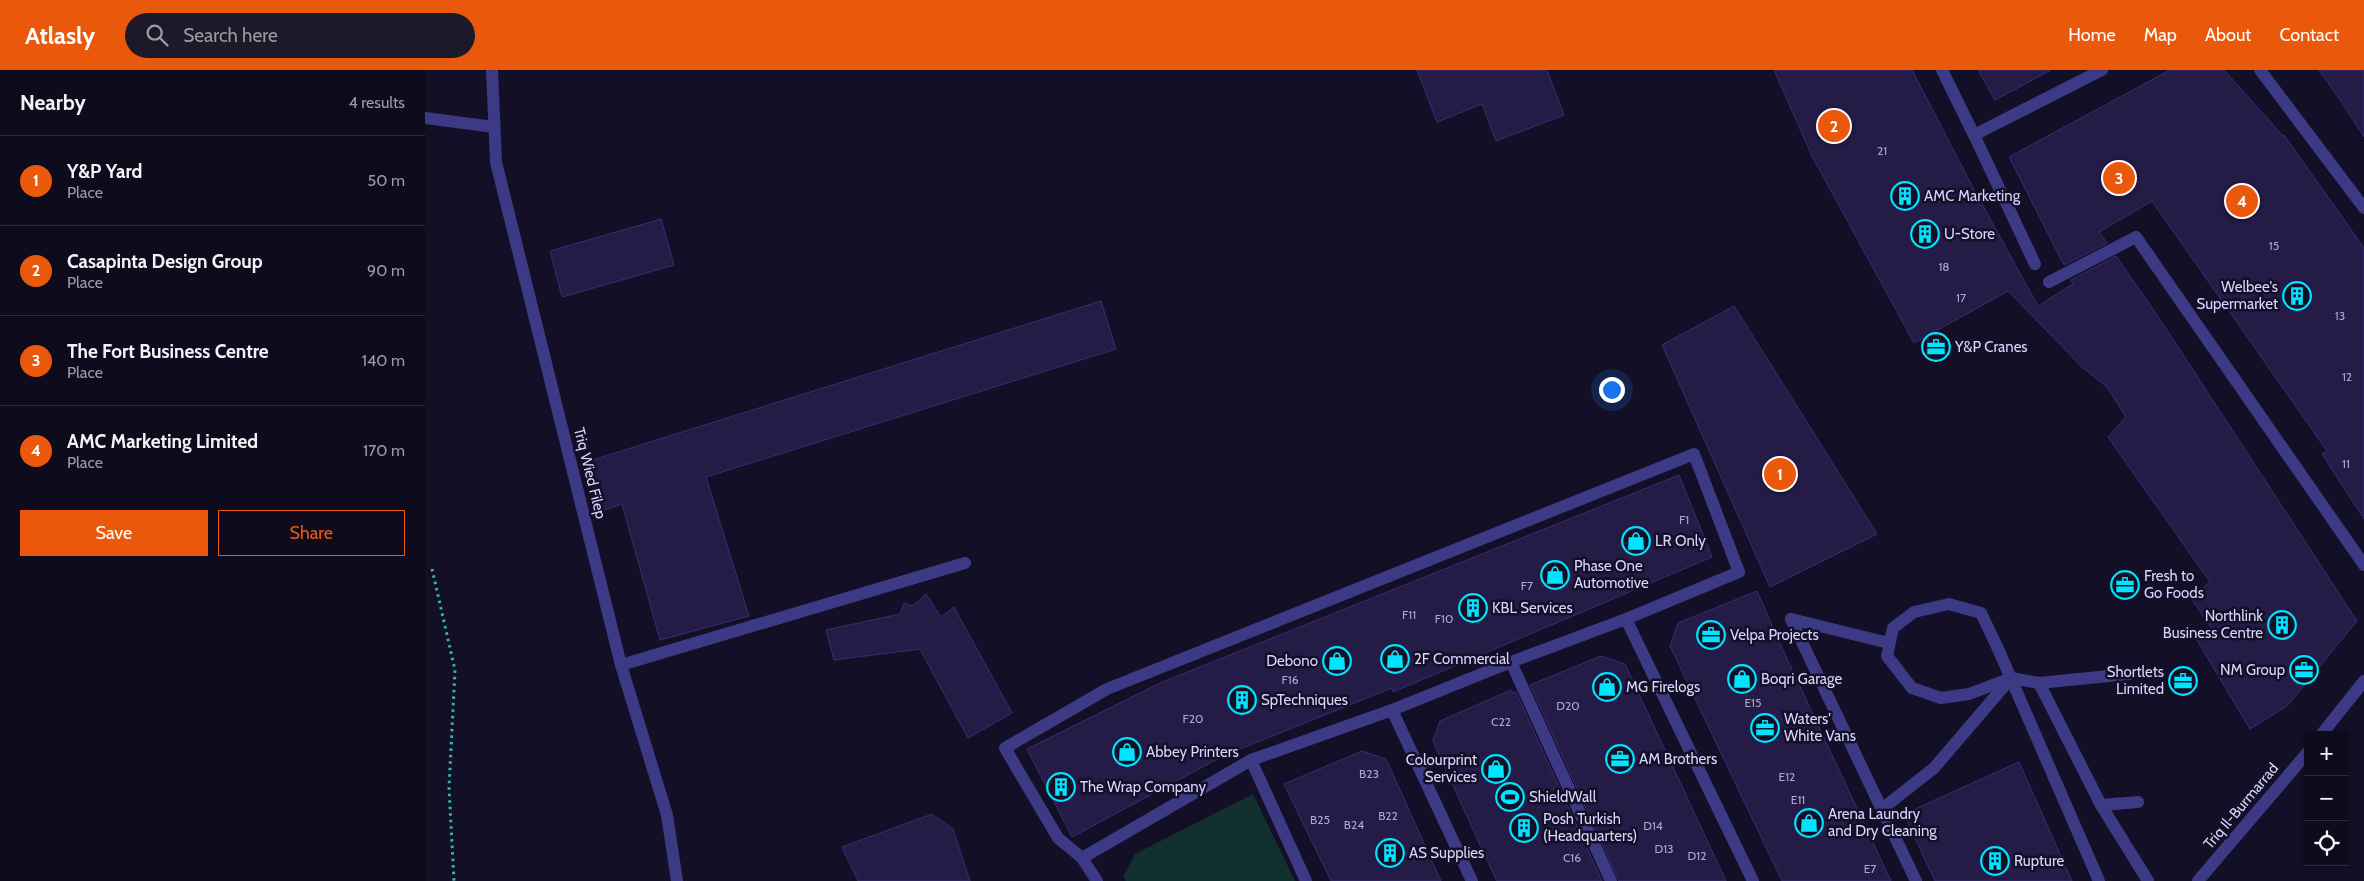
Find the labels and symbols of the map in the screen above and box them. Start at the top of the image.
pin: 2 [1818,107,1850,145]
house number: 21 [1877,143,1887,158]
pin: 3 [2103,159,2135,197]
building icon: AMC Marketing [1890,181,1920,211]
pin: 4 [2226,182,2258,220]
place label: AMC Marketing [1924,187,2021,205]
building icon: U-Store [1910,219,1940,249]
place label: U-Store [1944,225,1995,243]
house number: 15 [2269,238,2279,253]
house number: 18 [1938,259,1950,274]
place label: Welbee's Supermarket [2196,278,2278,313]
building icon: Welbee's Supermarket [2282,281,2312,311]
house number: 17 [1956,290,1966,305]
house number: 13 [2335,308,2345,323]
office icon: Y&P Cranes [1921,332,1951,362]
place label: Y&P Cranes [1954,338,2028,356]
house number: 12 [2342,369,2352,384]
your location [1599,377,1625,403]
street label: Triq Wied Filep [570,425,610,521]
pin: 1 [1764,455,1796,493]
house number: 11 [2342,456,2350,471]
house number: F1 [1679,512,1689,527]
shop icon: LR Only [1621,526,1651,556]
place label: LR Only [1655,532,1706,550]
place label: Phase One Automotive [1574,557,1649,592]
shop icon: Phase One Automotive [1540,560,1570,590]
place label: Fresh to Go Foods [2144,567,2204,602]
office icon: Fresh to Go Foods [2110,570,2140,600]
house number: F7 [1521,578,1533,593]
building icon: KBL Services [1458,593,1488,623]
place label: KBL Services [1492,599,1573,617]
house number: F11 [1402,607,1416,622]
place label: Northlink Business Centre [2163,607,2263,642]
building icon: Northlink Business Centre [2267,610,2297,640]
house number: F10 [1435,611,1453,626]
office icon: Velpa Projects [1696,620,1726,650]
place label: Velpa Projects [1730,626,1819,644]
shop icon: 2F Commercial [1380,644,1410,674]
shop icon: Debono [1322,646,1352,676]
place label: 2F Commercial [1414,650,1510,668]
place label: Debono [1266,652,1318,670]
office icon: NM Group [2289,655,2319,685]
place label: NM Group [2220,661,2285,679]
place label: Shortlets Limited [2107,663,2164,698]
shop icon: Boqri Garage [1727,664,1757,694]
office icon: Shortlets Limited [2168,666,2198,696]
place label: Boqri Garage [1761,670,1842,688]
house number: F16 [1281,672,1299,687]
shop icon: MG Firelogs [1592,672,1622,702]
place label: MG Firelogs [1626,678,1700,696]
building icon: SpTechniques [1227,685,1257,715]
place label: SpTechniques [1261,691,1348,709]
house number: E15 [1744,695,1762,710]
house number: D20 [1556,698,1580,713]
place label: Waters' White Vans [1784,710,1856,745]
house number: F20 [1183,711,1203,726]
office icon: Waters' White Vans [1750,713,1780,743]
house number: C22 [1491,714,1511,729]
shop icon: Abbey Printers [1112,737,1142,767]
place label: Abbey Printers [1146,743,1239,761]
office icon: AM Brothers [1605,744,1635,774]
place label: AM Brothers [1639,750,1717,768]
place label: Colourprint Services [1406,751,1477,786]
shop icon: Colourprint Services [1481,754,1511,784]
street label: Triq Il-Burmarrad [2200,759,2282,853]
house number: B23 [1359,766,1379,781]
house number: E12 [1779,769,1795,784]
building icon: The Wrap Company [1046,772,1076,802]
place label: The Wrap Company [1080,778,1207,796]
sports icon: ShieldWall [1495,782,1525,812]
place label: ShieldWall [1529,788,1597,806]
house number: E11 [1791,792,1805,807]
place label: Arena Laundry and Dry Cleaning [1828,805,1937,840]
house number: B22 [1378,808,1398,823]
shop icon: Arena Laundry and Dry Cleaning [1794,808,1824,838]
place label: Posh Turkish (Headquarters) [1543,810,1637,845]
house number: B25 [1310,812,1330,827]
building icon: Posh Turkish (Headquarters) [1509,813,1539,843]
house number: B24 [1344,817,1364,832]
house number: D14 [1643,818,1663,833]
building icon: AS Supplies [1375,838,1405,868]
house number: D13 [1654,841,1674,856]
place label: AS Supplies [1409,844,1484,862]
building icon: Rupture [1980,846,2010,876]
house number: D12 [1688,848,1706,863]
house number: C16 [1563,850,1581,865]
place label: Rupture [2014,852,2064,870]
house number: E7 [1864,861,1876,876]

